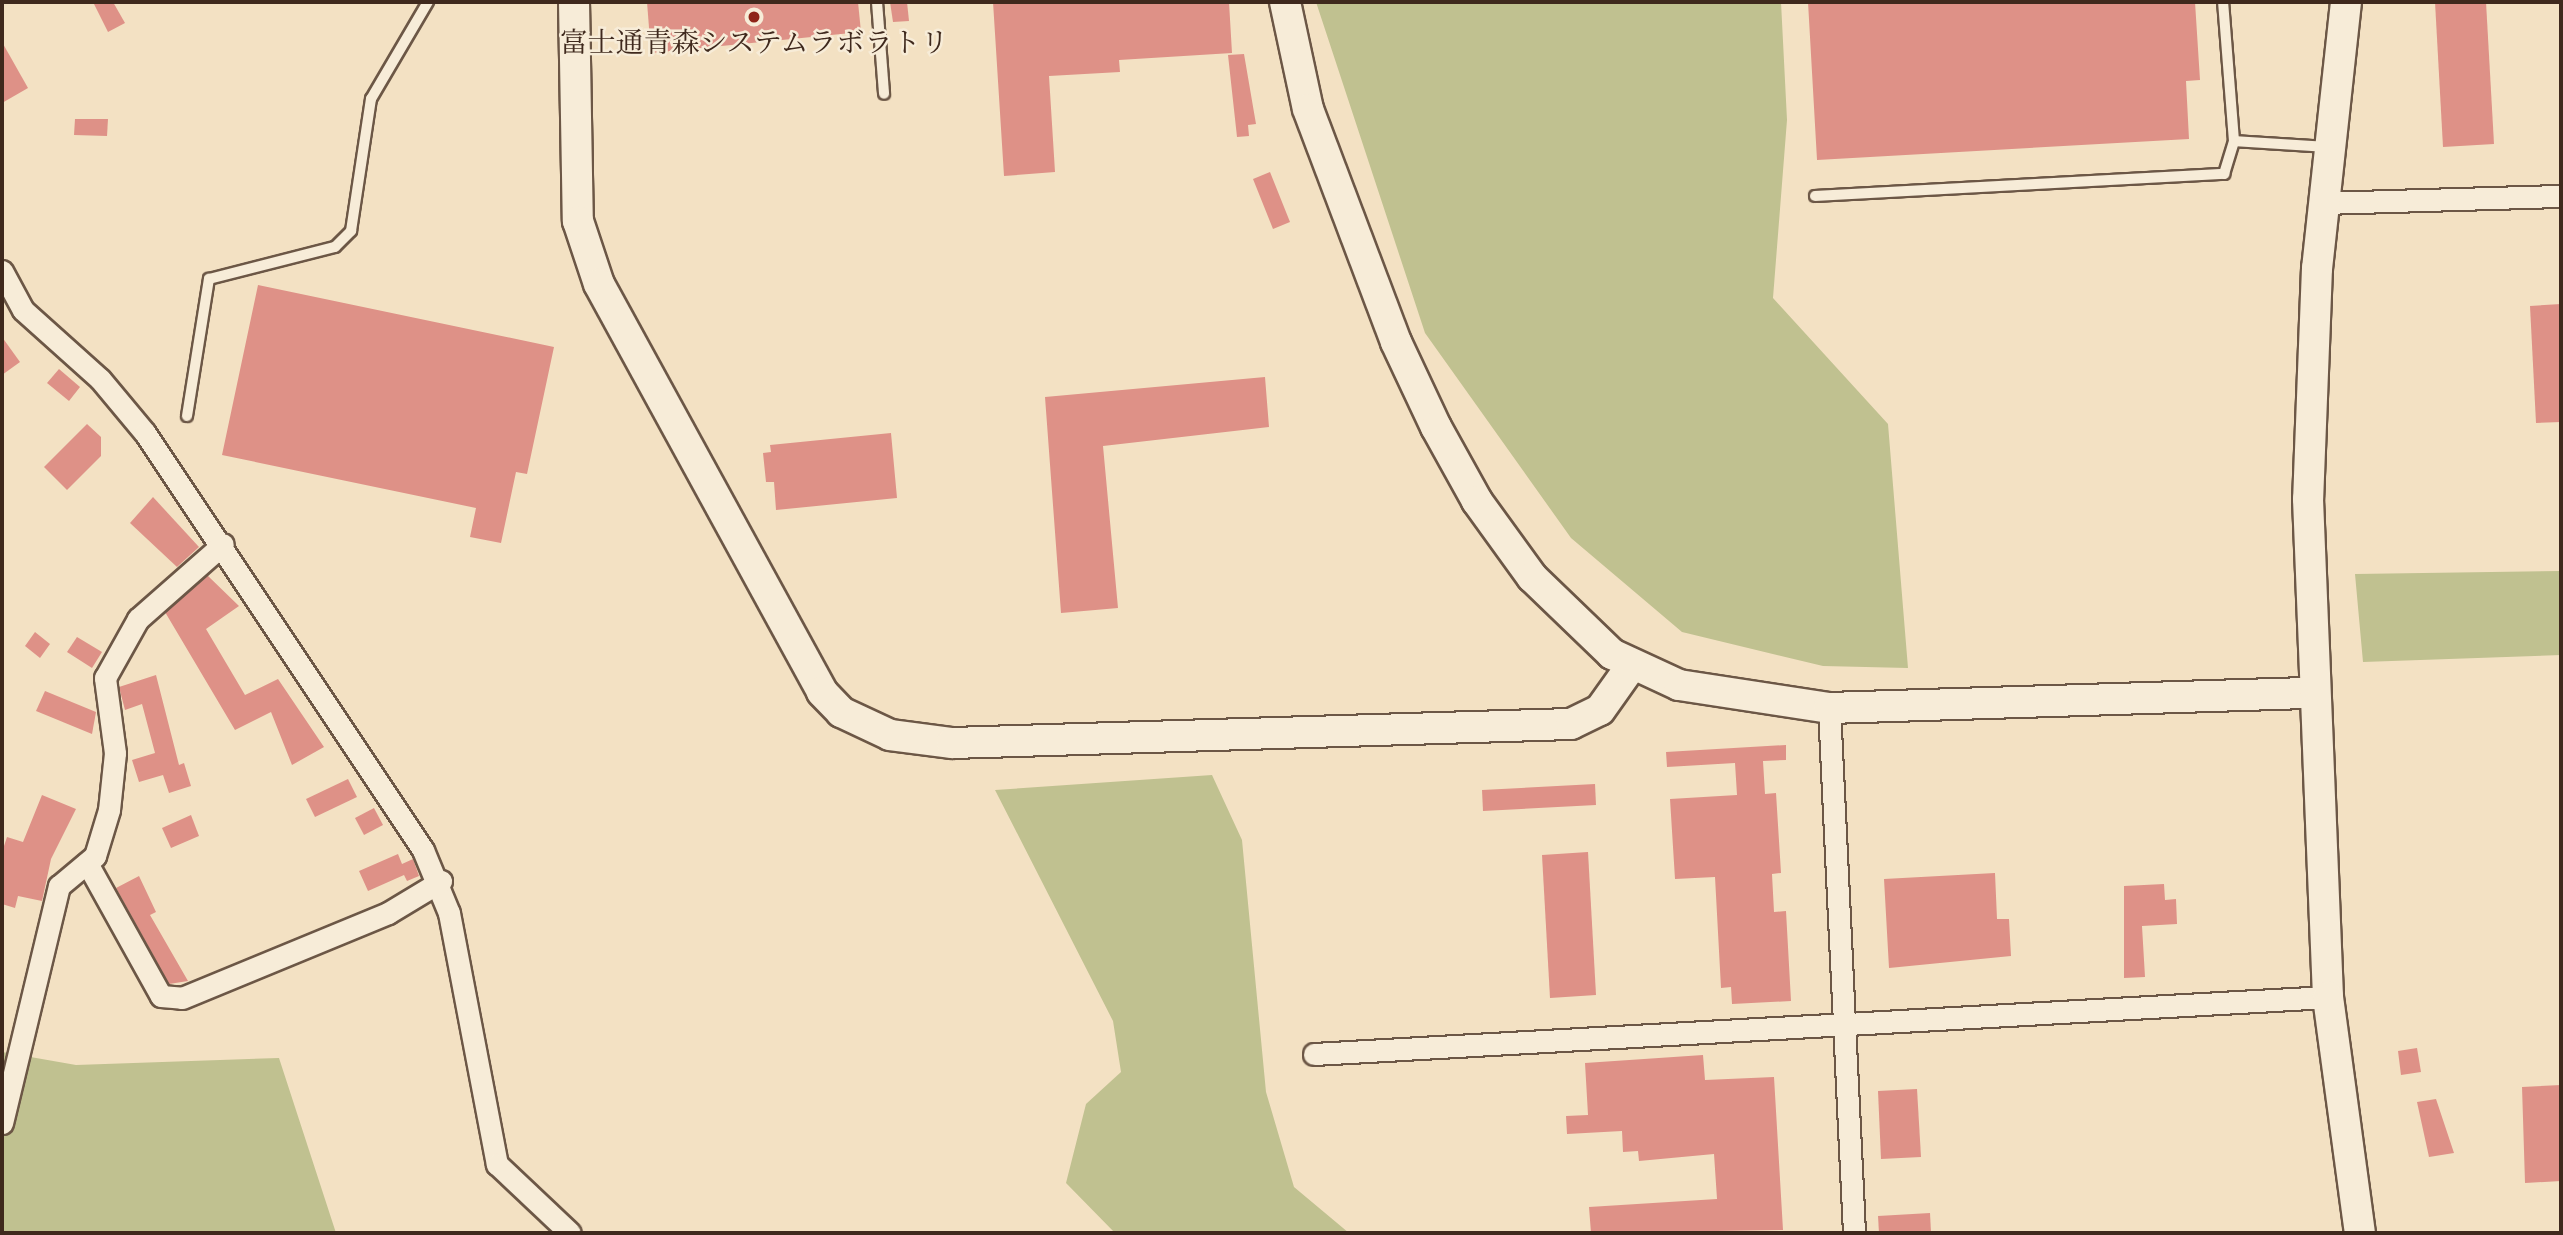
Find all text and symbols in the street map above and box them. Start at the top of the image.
marker: 富士通青森システムラボラトリ [746,9,762,25]
place label: 富士通青森システムラボラトリ [558,28,950,62]

